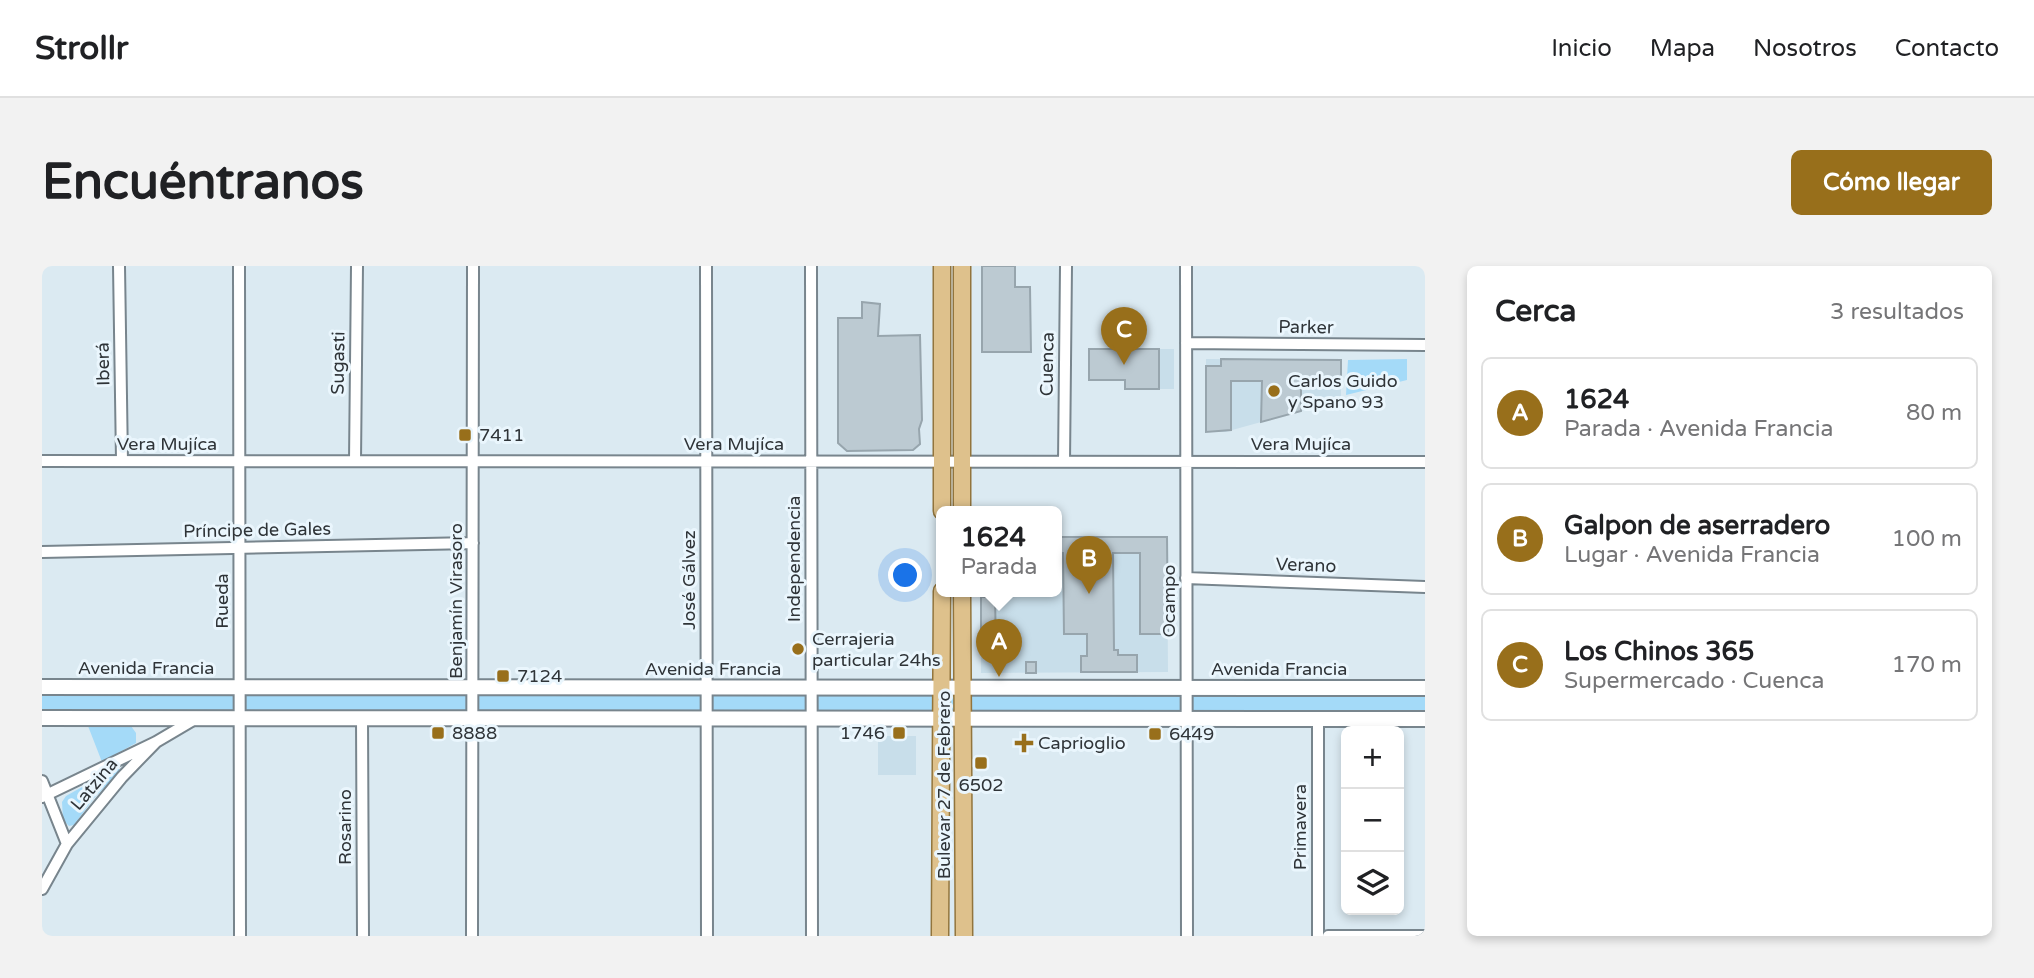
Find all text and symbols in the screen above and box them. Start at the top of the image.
text: Strollr [35,29,129,68]
text: Inicio [1551,34,1612,63]
text: Mapa [1650,34,1715,63]
text: Nosotros [1753,34,1857,63]
text: Contacto [1895,34,1999,63]
button: Cómo llegar [1791,150,1992,215]
text: Encuéntranos [42,153,364,212]
text: Cerca [1495,293,1576,330]
text: 3 resultados [1830,298,1964,326]
pin: C [1101,307,1147,365]
street label: Parker [1278,316,1334,338]
street label: Sugasti [326,331,350,395]
street label: Cuenca [1035,332,1059,396]
street label: Iberá [92,342,114,386]
place label: Carlos Guido y Spano 93 [1288,370,1398,413]
marker: Carlos Guido y Spano 93 [1266,383,1282,399]
text: 1624 [1564,384,1629,415]
text: A [1511,399,1529,427]
text: 80 m [1906,399,1962,427]
text: Parada · Avenida Francia [1564,415,1833,443]
place label: 7411 [479,424,524,446]
marker: 7411 [457,427,473,443]
street label: Vera Mujíca [117,433,217,455]
street label: Vera Mujíca [684,433,784,455]
street label: Vera Mujíca [1251,433,1351,455]
street label: Independencia [783,496,805,622]
popup [936,506,1062,597]
text: Galpon de aserradero [1564,510,1830,541]
street label: Príncipe de Gales [183,518,331,542]
text: 1624 [961,522,1026,553]
street label: Benjamín Virasoro [445,523,467,679]
text: B [1512,525,1528,553]
text: 100 m [1892,525,1962,553]
street label: José Gálvez [678,530,700,630]
pin: B [1066,536,1112,594]
text: Lugar · Avenida Francia [1564,541,1820,569]
text: Parada [961,553,1037,581]
street label: Verano [1275,553,1337,577]
your location [888,558,922,592]
street label: Ocampo [1158,565,1180,637]
street label: Rueda [211,573,233,629]
pin: A [976,619,1022,677]
place label: Cerrajeria particular 24hs [812,628,941,671]
text: Los Chinos 365 [1564,636,1754,667]
marker: Cerrajeria particular 24hs [790,641,806,657]
text: C [1512,651,1528,679]
text: 170 m [1892,651,1962,679]
street label: Avenida Francia [78,657,214,679]
street label: Avenida Francia [645,658,781,680]
street label: Avenida Francia [1211,658,1347,680]
place label: 7124 [517,665,562,687]
text: Supermercado · Cuenca [1564,667,1824,695]
marker: 7124 [495,668,511,684]
street label: Bulevar 27 de Febrero [933,691,955,879]
place label: 8888 [452,722,497,744]
place label: 1746 [840,722,885,744]
place label: 6449 [1169,723,1214,745]
marker: 8888 [430,725,446,741]
marker: 1746 [891,725,907,741]
marker: 6449 [1147,726,1163,742]
map controls [1341,726,1404,915]
button: + [1341,726,1404,789]
place label: Caprioglio [1038,732,1126,754]
marker: Caprioglio [1016,735,1032,751]
street label: Latzina [66,753,122,815]
marker: 6502 [973,755,989,771]
place label: 6502 [958,774,1004,796]
street label: Primavera [1289,784,1311,870]
street label: Rosarino [334,789,356,865]
button: − [1341,789,1404,852]
button: layers [1341,852,1404,915]

